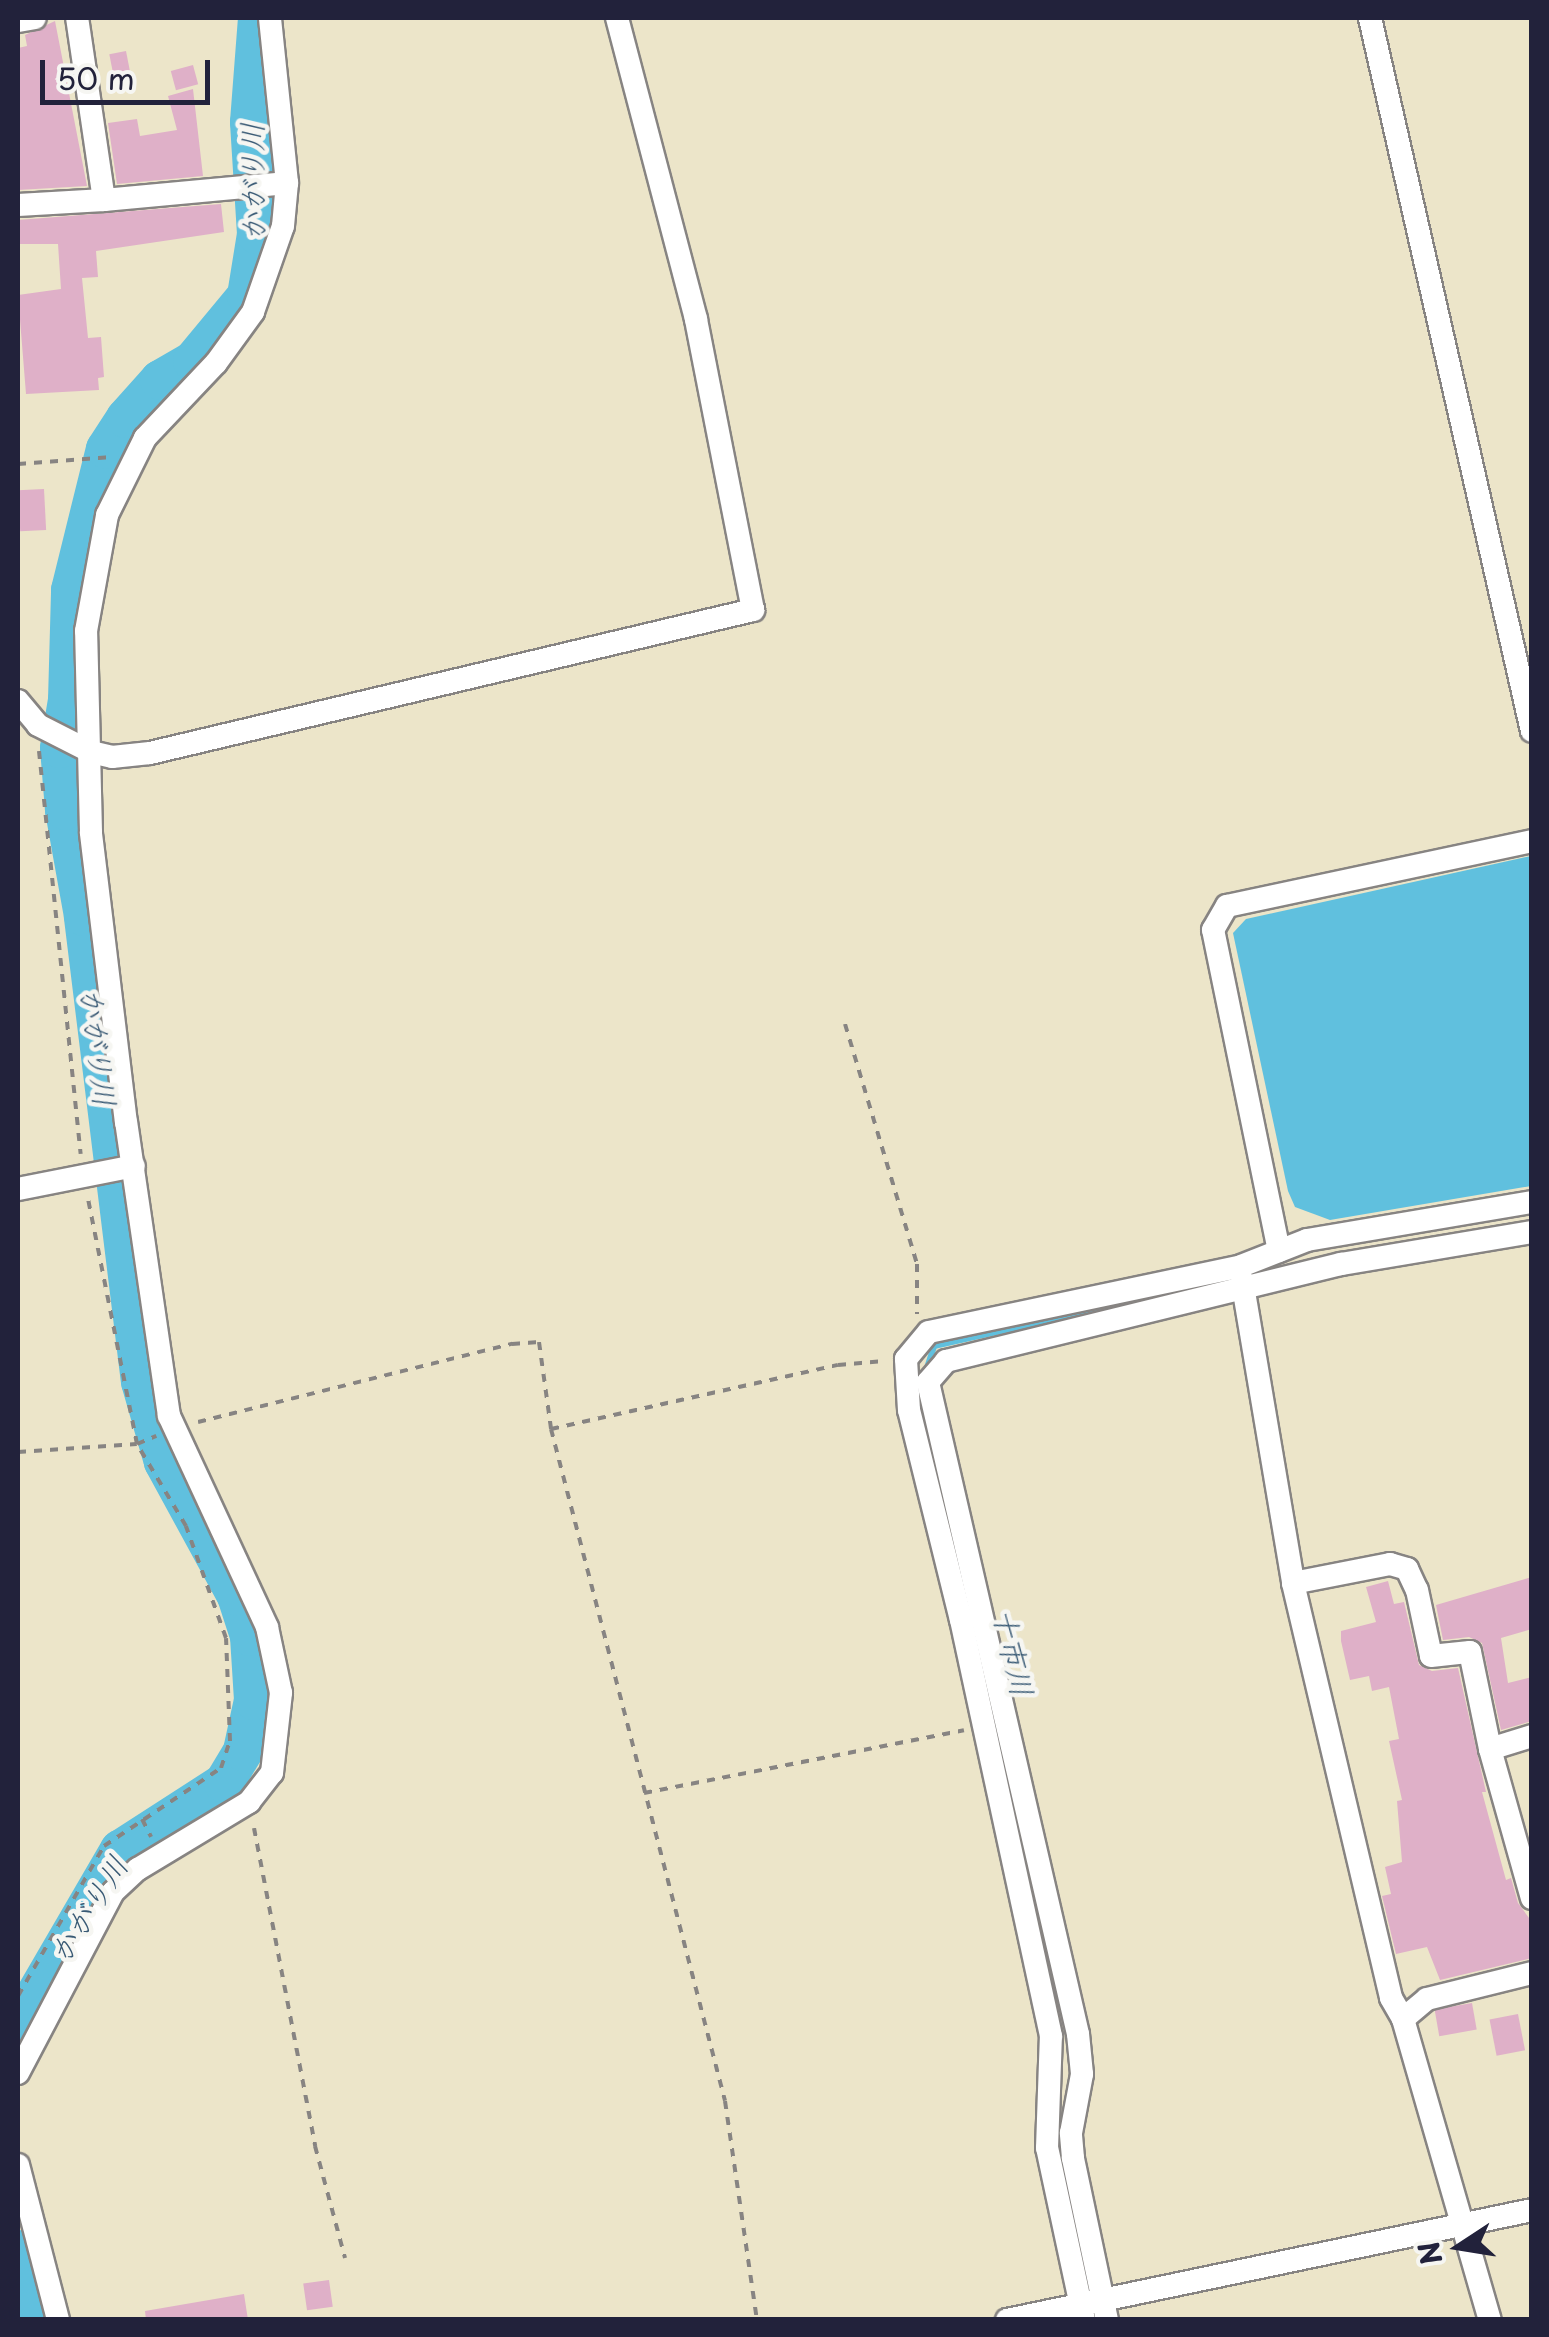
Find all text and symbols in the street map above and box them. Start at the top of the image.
scale bar [45,40,215,102]
text: 50 m [57,55,135,100]
water label: かがり川 [233,122,271,242]
water label: かがり川 [74,985,124,1109]
water label: 十市川 [986,1604,1042,1700]
water label: かがり川 [41,1849,135,1969]
north arrow [1409,2197,1509,2297]
text: N [1406,2238,1453,2269]

